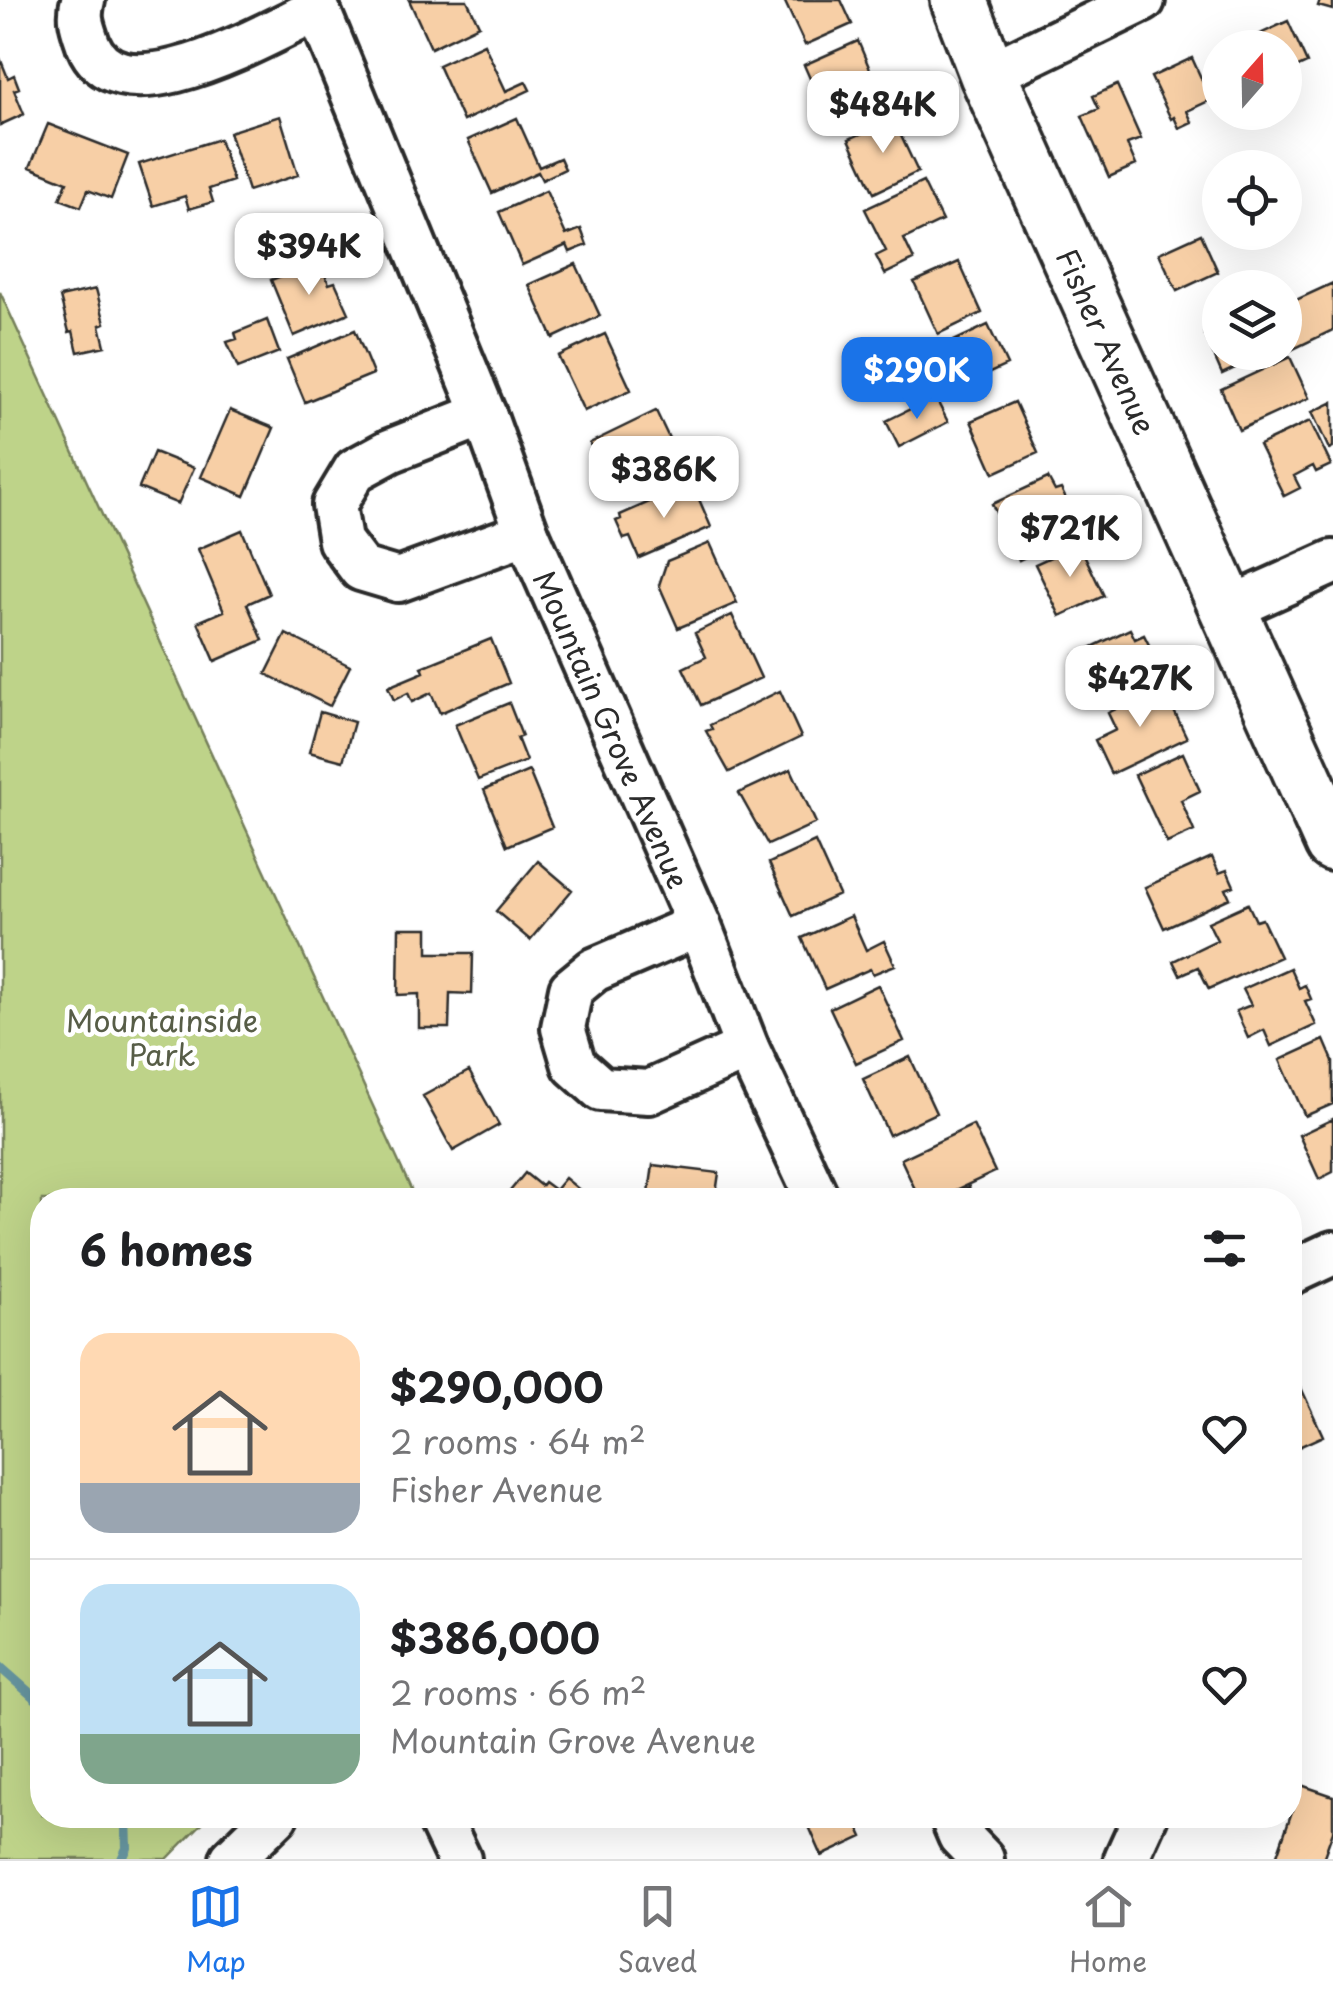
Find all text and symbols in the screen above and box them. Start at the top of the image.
north arrow [1202,30,1302,130]
map controls [1202,30,1302,370]
pin: $484K [813,71,953,156]
text: $484K [829,79,937,127]
button: locate [1202,150,1302,250]
pin: $394K [239,213,379,298]
text: $394K [257,221,361,269]
street label: Fisher Avenue [1046,241,1169,441]
button: layers [1202,270,1302,370]
pin: $290K [847,337,987,422]
text: $290K [864,345,970,393]
pin: $386K [594,436,734,521]
text: $386K [611,444,717,492]
pin: $721K [1000,495,1140,580]
text: $721K [1020,503,1120,551]
street label: Mountain Grove Avenue [523,563,703,895]
pin: $427K [1070,645,1210,730]
text: $427K [1087,653,1193,701]
park label: Mountainside Park [66,997,258,1076]
text: 6 homes [80,1217,253,1280]
icon: filters [1197,1221,1252,1276]
text: $290,000 [390,1354,604,1417]
icon: home [160,1373,280,1493]
icon: heart [1197,1406,1252,1461]
text: 2 rooms · 64 m² [390,1417,646,1465]
text: Fisher Avenue [390,1465,603,1513]
text: $386,000 [390,1605,600,1668]
icon: home [160,1624,280,1744]
icon: heart [1197,1657,1252,1712]
text: 2 rooms · 66 m² [390,1668,647,1716]
text: Mountain Grove Avenue [390,1716,756,1764]
tab: Map [186,1879,246,1982]
tab: Saved [618,1879,697,1982]
tab: Home [1069,1879,1147,1982]

